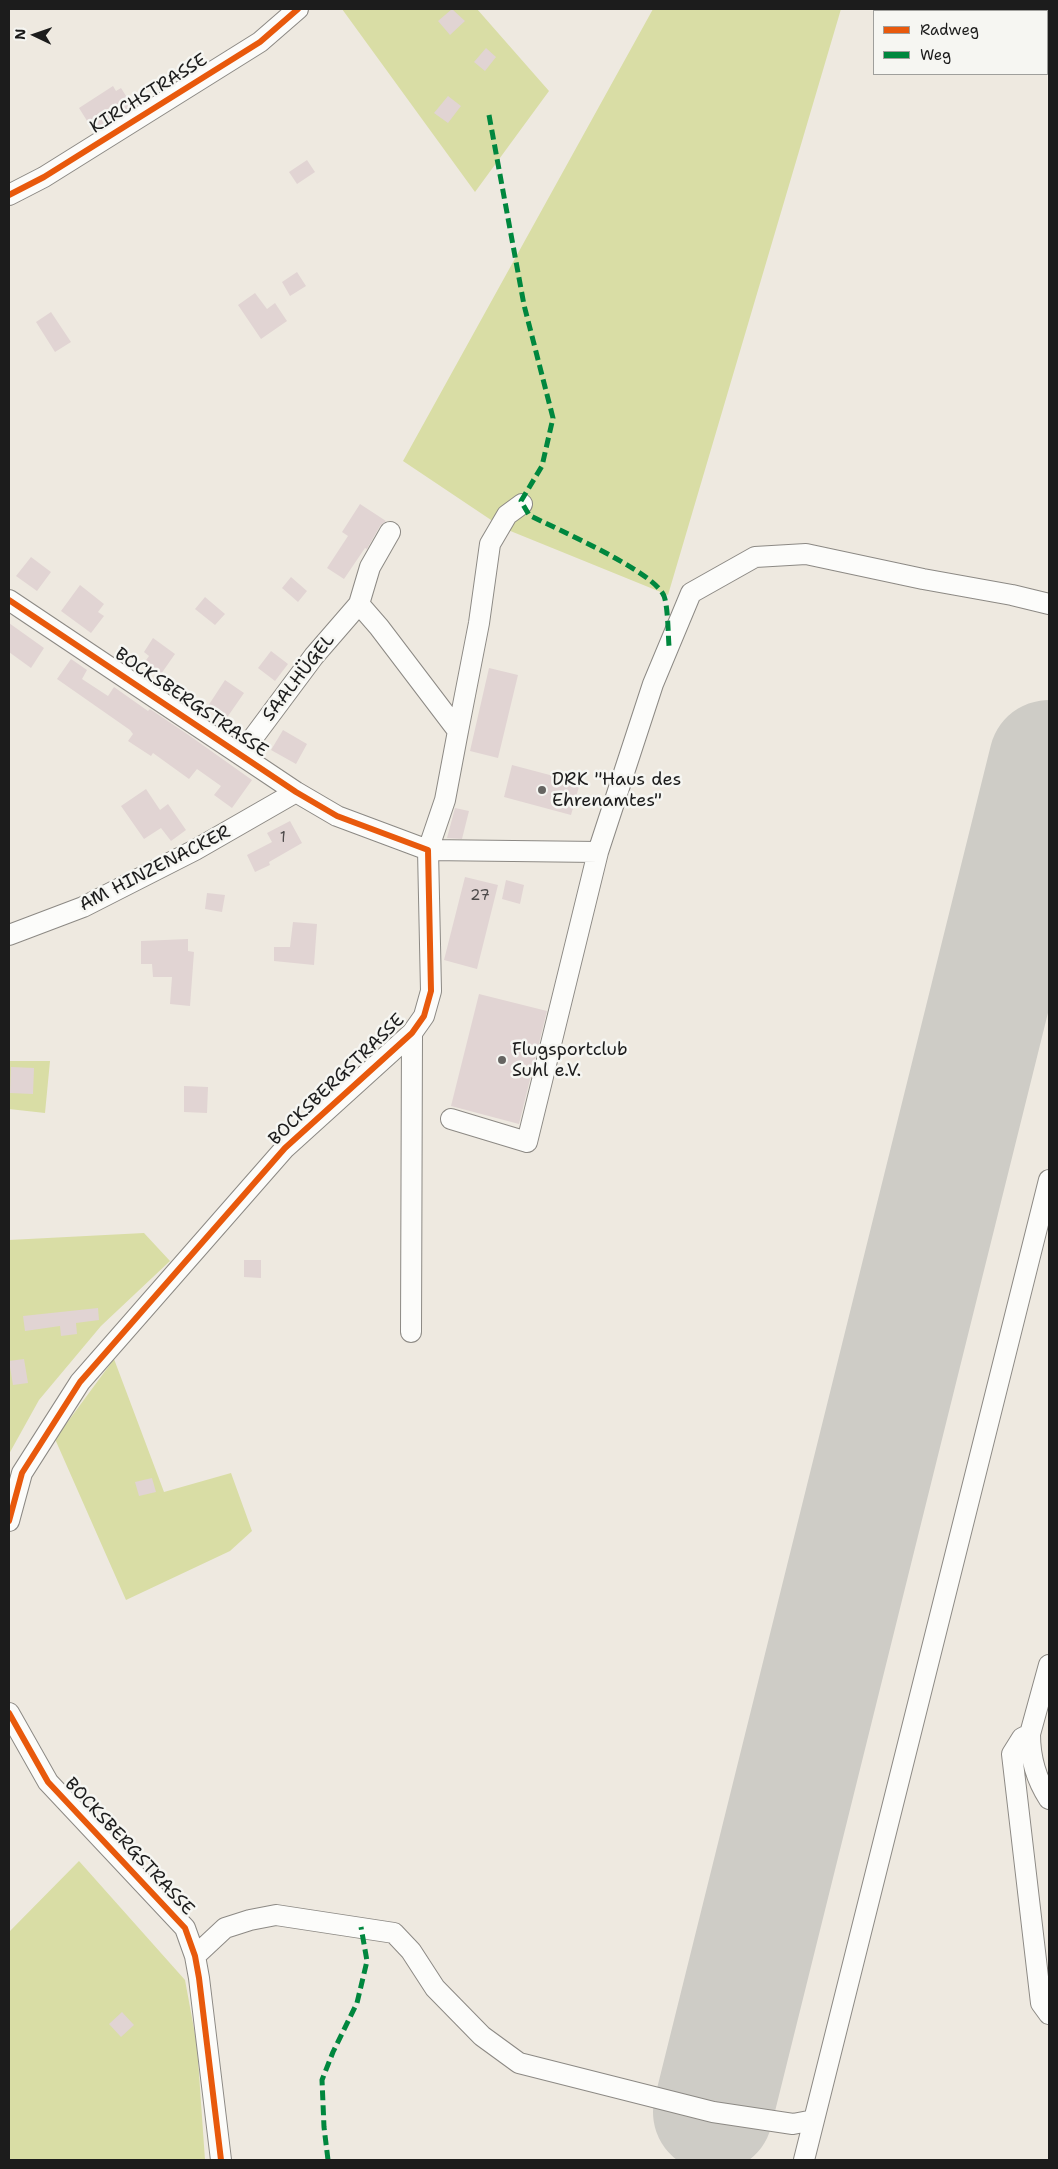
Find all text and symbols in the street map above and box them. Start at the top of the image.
north arrow [10,10,60,60]
legend [873,10,1048,75]
text: Radweg [920,20,979,40]
text: N [11,28,29,40]
text: Weg [920,45,951,65]
street label: KIRCHSTRASSE [86,49,212,139]
street label: SAALHÜGEL [258,630,340,726]
street label: BOCKSBERGSTRASSE [110,644,272,762]
place label: DRK "Haus des Ehrenamtes" [552,769,681,812]
marker: DRK "Haus des Ehrenamtes" [536,784,548,796]
street label: AM HINZENACKER [76,822,234,916]
house number: 1 [280,829,286,847]
house number: 27 [470,887,490,905]
street label: BOCKSBERGSTRASSE [265,1010,409,1150]
place label: Flugsportclub Suhl e.V. [512,1039,628,1082]
marker: Flugsportclub Suhl e.V. [496,1054,508,1066]
street label: BOCKSBERGSTRASSE [60,1774,198,1920]

